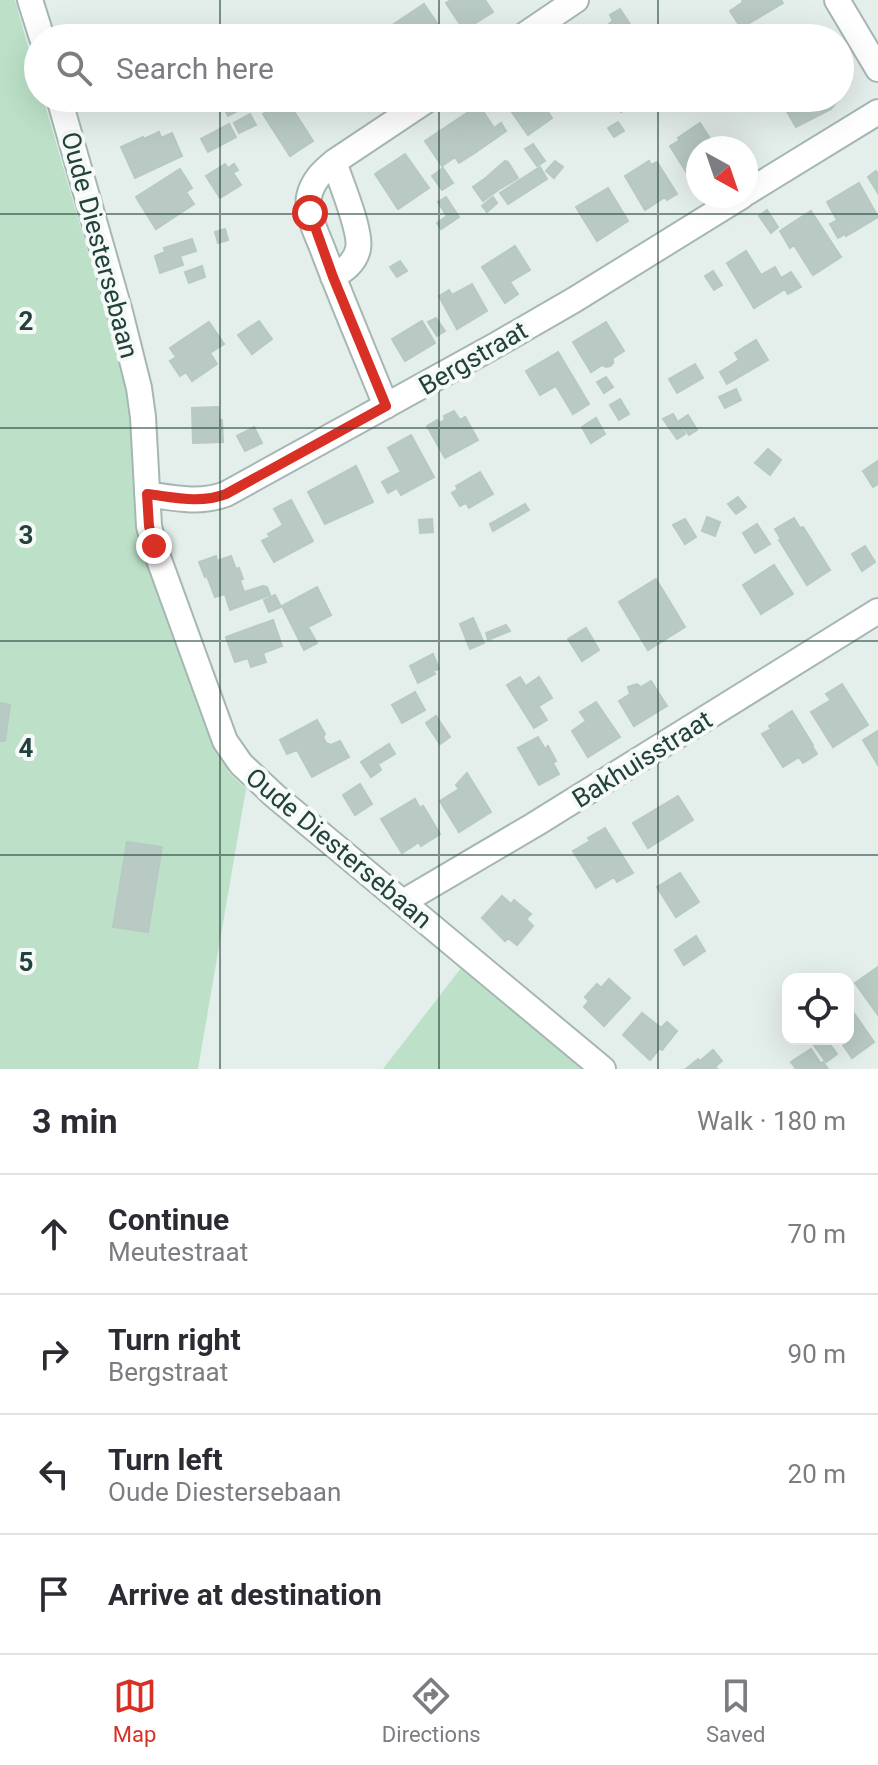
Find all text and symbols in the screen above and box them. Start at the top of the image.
search box [24,24,854,112]
icon: search [52,46,96,90]
text: Search here [116,51,274,86]
street label: Oude Diestersebaan [55,128,145,362]
north arrow [686,136,758,208]
route start [292,195,328,231]
text: 2 [19,306,33,336]
street label: Bergstraat [413,315,533,401]
text: 3 [19,520,33,550]
route end [136,528,172,564]
street label: Bakhuisstraat [567,704,717,814]
text: 4 [19,733,34,763]
street label: Oude Diestersebaan [240,762,438,934]
text: 5 [19,947,33,977]
map controls [782,973,854,1045]
button: locate [782,973,854,1045]
text: 3 min [32,1101,117,1141]
text: Walk · 180 m [697,1106,846,1136]
text: Continue [108,1202,229,1237]
icon: ahead [32,1212,76,1256]
text: 70 m [788,1219,846,1249]
text: Meutestraat [108,1237,248,1267]
text: Turn right [108,1322,241,1357]
icon: right [32,1332,76,1376]
text: 90 m [788,1339,846,1369]
text: Bergstraat [108,1357,228,1387]
text: Turn left [108,1442,223,1477]
icon: left [32,1452,76,1496]
text: 20 m [788,1459,846,1489]
text: Oude Diestersebaan [108,1477,341,1507]
icon: arrive [32,1572,76,1616]
text: Arrive at destination [108,1577,382,1612]
tab: Map [113,1674,157,1747]
tab: Directions [382,1674,481,1747]
tab: Saved [706,1674,765,1747]

